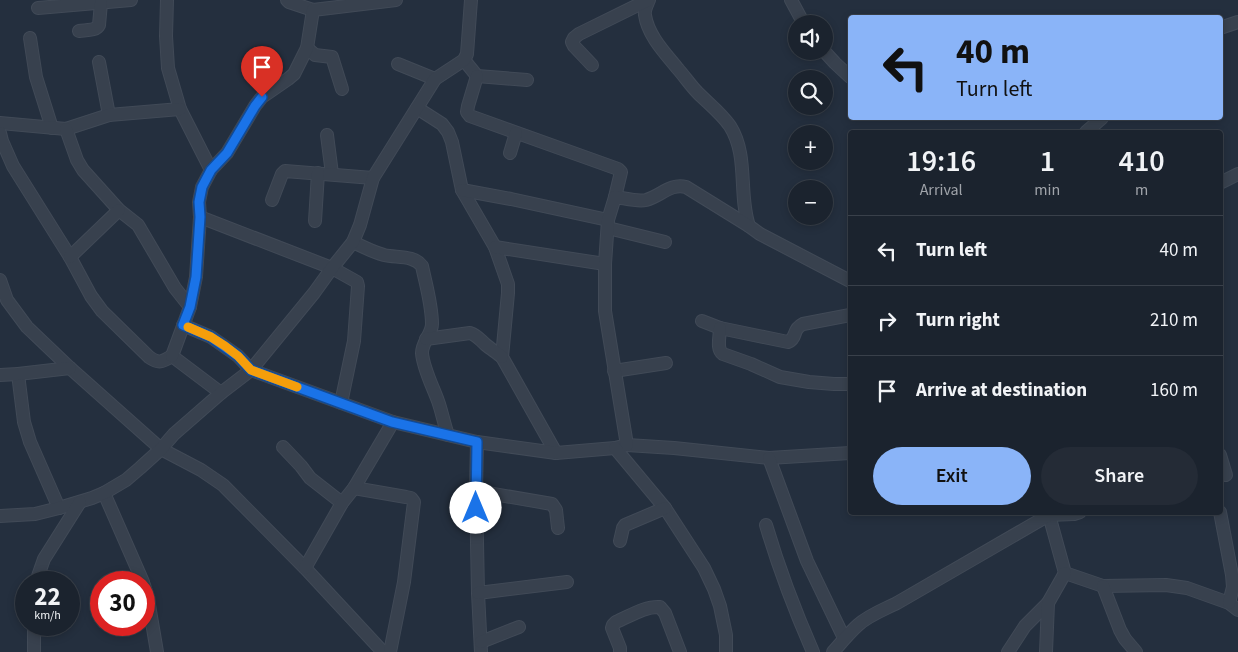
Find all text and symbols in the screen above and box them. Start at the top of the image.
map controls [788,15,833,225]
button: sound [788,15,833,60]
text: 40 m [956,27,1030,77]
icon: left [873,35,938,100]
pin [241,46,283,97]
icon: arrive [248,53,276,81]
button: search [788,70,833,115]
text: Turn left [956,73,1032,105]
button: + [788,125,833,170]
text: 19:16 [906,140,976,183]
text: 1 [1040,140,1055,183]
text: 410 [1119,140,1165,183]
text: Arrival [920,179,963,201]
text: min [1034,179,1060,201]
text: m [1135,179,1148,201]
button: − [788,180,833,225]
icon: left [873,237,901,265]
text: Turn left [916,237,987,264]
text: 40 m [1160,237,1198,264]
icon: right [873,307,901,335]
text: Turn right [916,307,1000,334]
text: 210 m [1150,307,1198,334]
icon: arrive [873,377,901,405]
text: Arrive at destination [916,377,1087,404]
text: 160 m [1150,377,1198,404]
button: Exit [873,447,1031,505]
button: Share [1041,447,1198,505]
position arrow [449,481,501,533]
speed limit sign: 30 [90,571,155,636]
text: 22 [34,579,61,615]
text: km/h [34,607,61,624]

